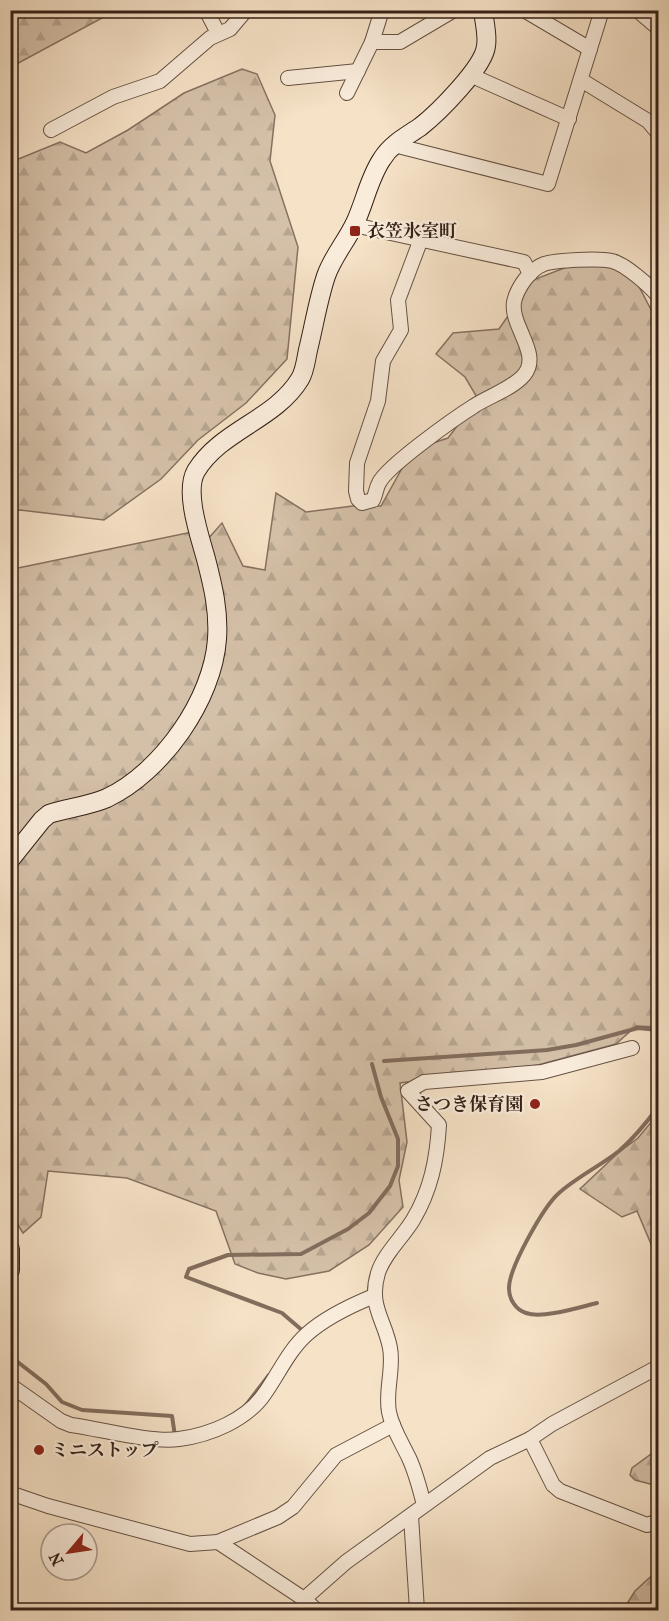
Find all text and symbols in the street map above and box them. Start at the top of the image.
place label: 衣笠氷室町 [367,221,457,242]
marker: 衣笠氷室町 [348,224,362,238]
place label: さつき保育園 [415,1094,523,1115]
marker: さつき保育園 [528,1097,542,1111]
place label: ミニストップ [51,1440,158,1461]
marker: ミニストップ [32,1443,46,1457]
north arrow [39,1522,99,1582]
text: N [45,1548,68,1569]

